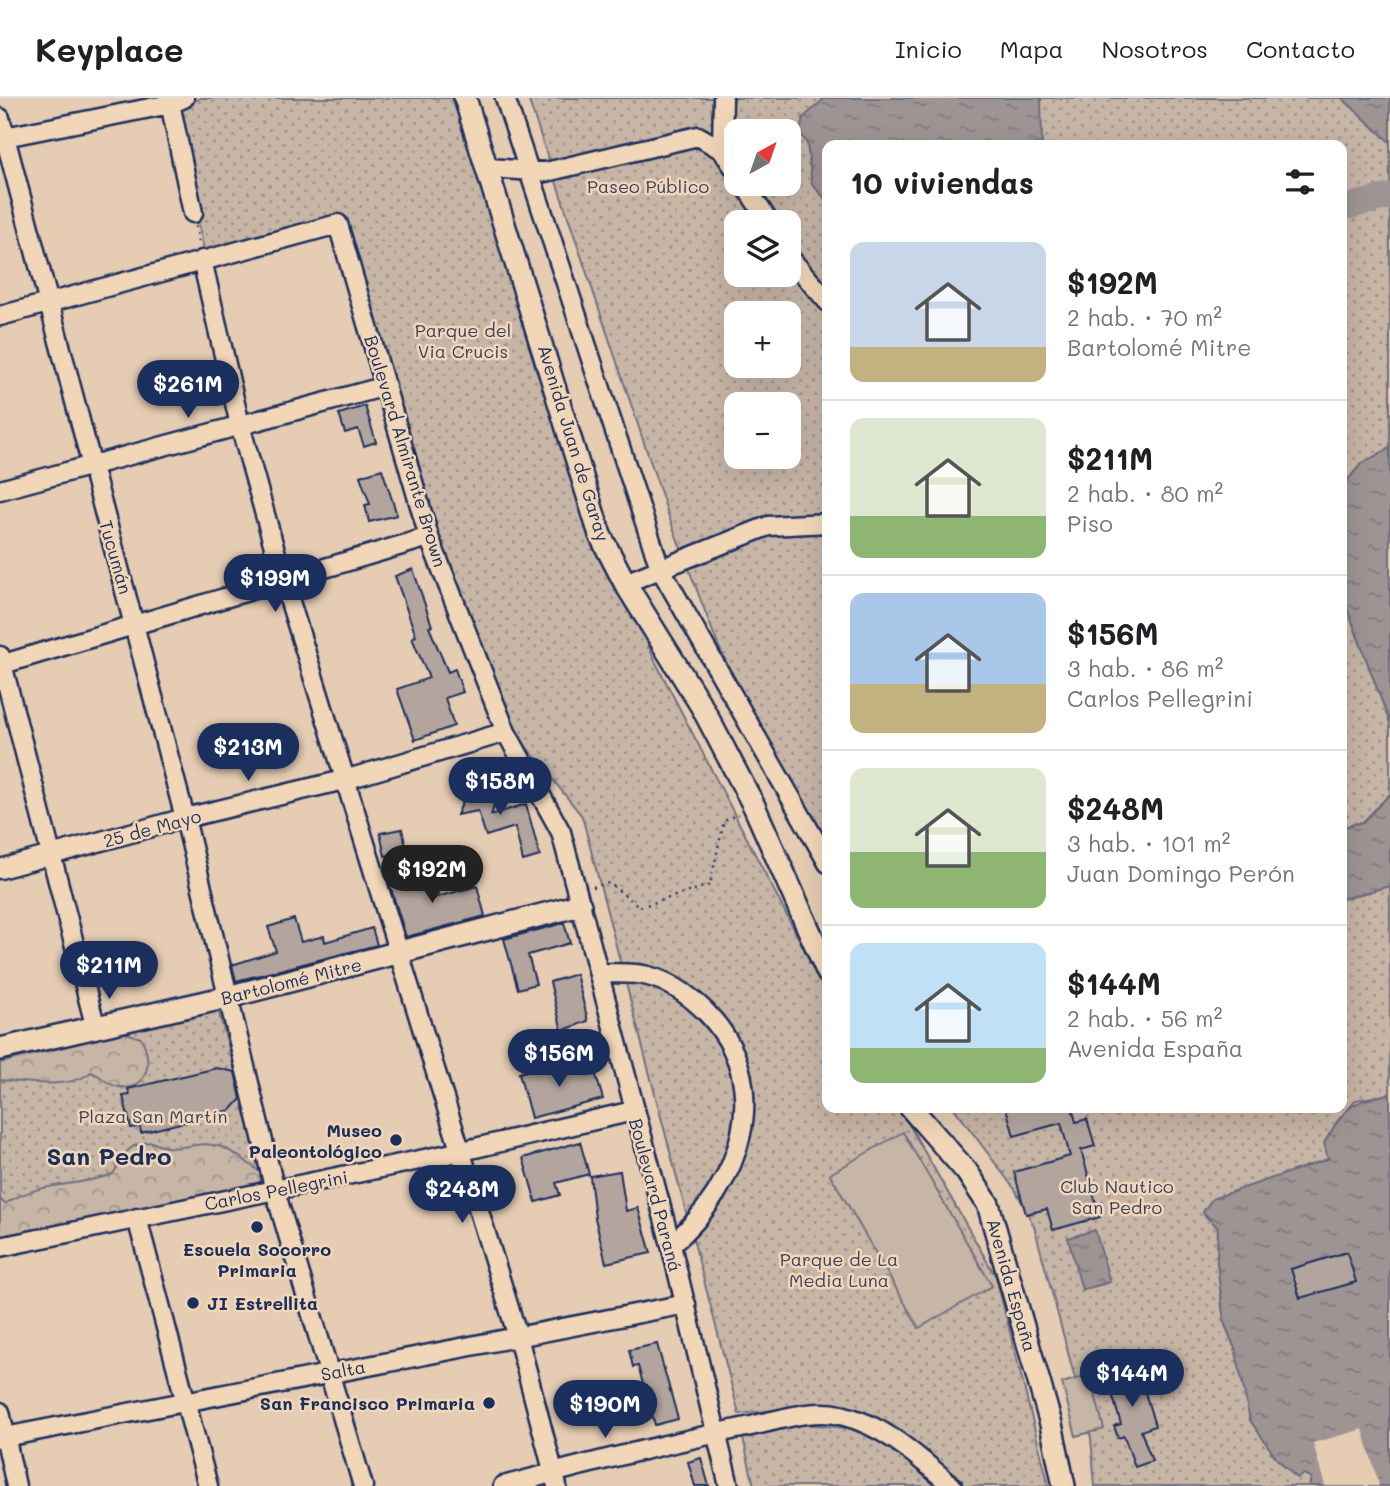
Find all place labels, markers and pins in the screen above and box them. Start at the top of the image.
pin: $261M [139,360,237,420]
pin: $199M [226,554,324,614]
pin: $213M [199,724,297,783]
pin: $158M [451,758,549,817]
pin: $192M [383,846,481,905]
pin: $211M [60,942,158,1001]
pin: $156M [510,1030,608,1089]
place label: Museo Paleontológico [249,1118,382,1163]
marker: Museo Paleontológico [388,1132,404,1148]
pin: $248M [413,1166,511,1225]
marker: Escuela Socorro Primaria [249,1219,265,1235]
place label: Escuela Socorro Primaria [183,1237,331,1282]
place label: JI Estrellita [207,1291,318,1315]
marker: JI Estrellita [185,1295,201,1311]
pin: $144M [1083,1350,1181,1409]
pin: $190M [556,1380,654,1440]
place label: San Francisco Primaria [260,1391,475,1415]
marker: San Francisco Primaria [481,1395,497,1411]

